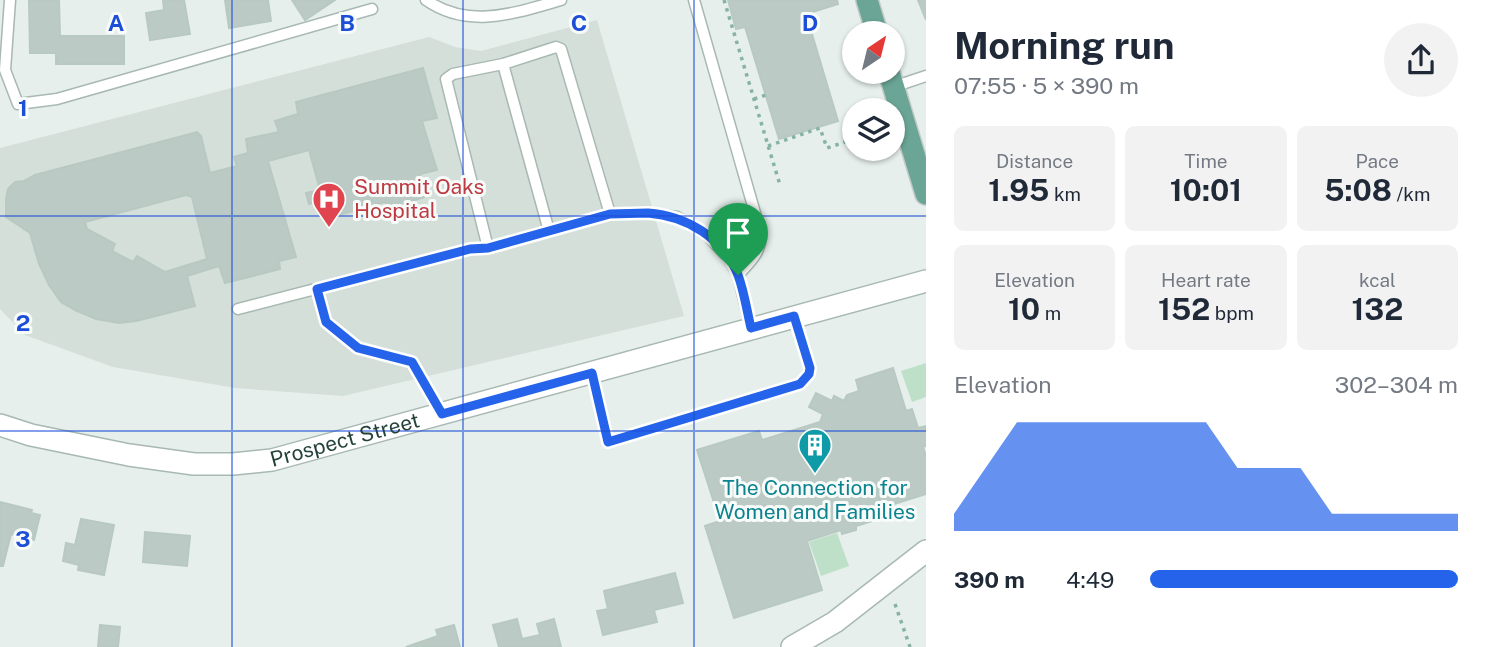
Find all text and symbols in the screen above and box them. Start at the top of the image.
text: A [108,9,125,36]
text: B [339,9,355,36]
text: C [571,9,587,36]
text: D [802,9,818,36]
north arrow [842,21,905,84]
map controls [842,21,905,161]
text: Morning run [954,23,1175,68]
button: share [1384,23,1458,97]
text: 07:55 · 5 × 390 m [954,72,1139,99]
text: 1 [18,94,28,121]
button: layers [842,98,905,161]
text: Distance [996,150,1073,172]
text: Time [1184,150,1228,172]
text: Pace [1356,150,1399,172]
text: 1.95 [988,172,1049,208]
text: 10:01 [1170,172,1242,208]
text: 5:08 [1324,172,1392,208]
place label: Summit Oaks Hospital [354,174,484,223]
hospital icon: Summit Oaks Hospital [310,180,348,229]
text: km [1049,183,1081,205]
text: /km [1392,183,1430,205]
pin [708,203,768,275]
icon: arrive [719,214,757,252]
text: Elevation [994,269,1075,291]
text: Heart rate [1161,269,1251,291]
text: kcal [1359,269,1396,291]
text: 10 [1008,291,1040,327]
text: 152 [1158,291,1210,327]
text: 132 [1351,291,1403,327]
text: m [1040,302,1061,324]
text: bpm [1210,302,1254,324]
text: 2 [16,309,30,336]
text: Elevation [954,371,1052,398]
text: 302–304 m [1335,371,1458,398]
street label: Prospect Street [267,407,422,472]
building icon: The Connection for Women and Families [796,426,834,475]
place label: The Connection for Women and Families [715,475,915,524]
text: 3 [15,525,31,552]
text: 390 m [954,566,1025,593]
text: 4:49 [1066,566,1114,593]

